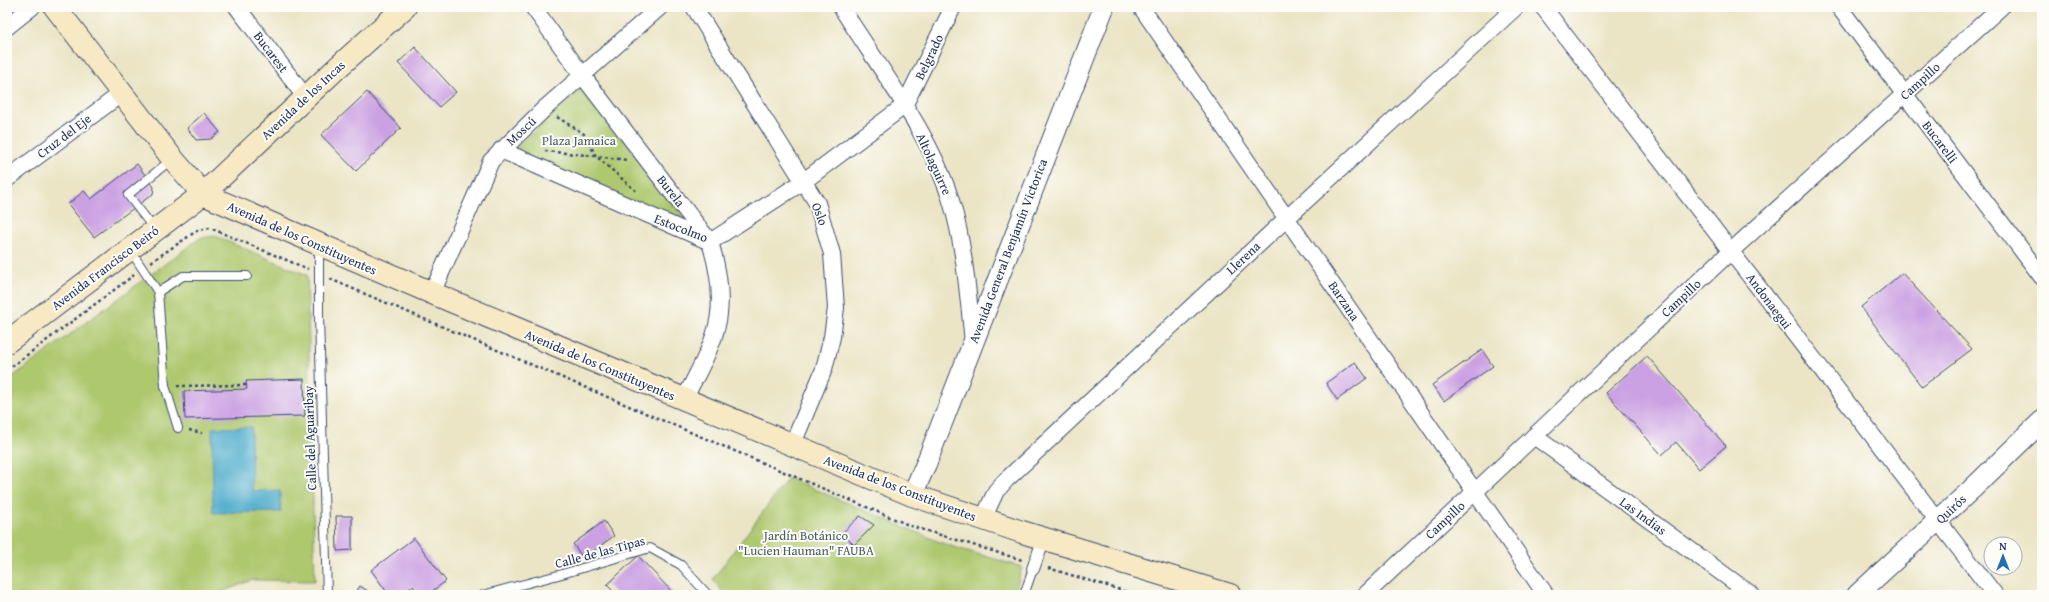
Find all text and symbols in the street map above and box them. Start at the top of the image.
street label: Bucarest [249,27,293,77]
street label: Belgrado [910,31,948,83]
street label: Avenida de los Incas [257,56,349,144]
street label: Campillo [1896,57,1945,104]
street label: Cruz del Eje [33,109,95,163]
street label: Moscú [502,112,540,150]
street label: Bucarelli [1918,117,1962,167]
street label: Altolaguirre [911,130,957,198]
park label: Plaza Jamaica [542,131,617,150]
street label: Avenida General Benjamín Victorica [964,155,1052,346]
street label: Burela [653,171,690,211]
street label: Avenida de los Constituyentes [224,196,380,280]
street label: Oslo [807,200,833,229]
street label: Estocolmo [651,209,711,247]
street label: Avenida Francisco Beiró [47,221,163,315]
street label: Llerena [1222,237,1265,279]
street label: Andonaegui [1742,269,1796,333]
street label: Campillo [1657,274,1705,321]
street label: Barzana [1324,277,1365,325]
street label: Avenida de los Constituyentes [522,325,678,405]
street label: Calle del Aguaribay [299,385,321,491]
street label: Avenida de los Constituyentes [821,450,979,526]
street label: Quirós [1931,490,1971,528]
street label: Las Indias [1616,493,1670,539]
street label: Campillo [1421,496,1469,543]
park label: Jardín Botánico "Lucien Hauman" FAUBA [738,526,874,560]
street label: Calle de las Tipas [553,531,647,573]
north arrow [1983,536,2023,576]
text: N [1999,538,2007,554]

